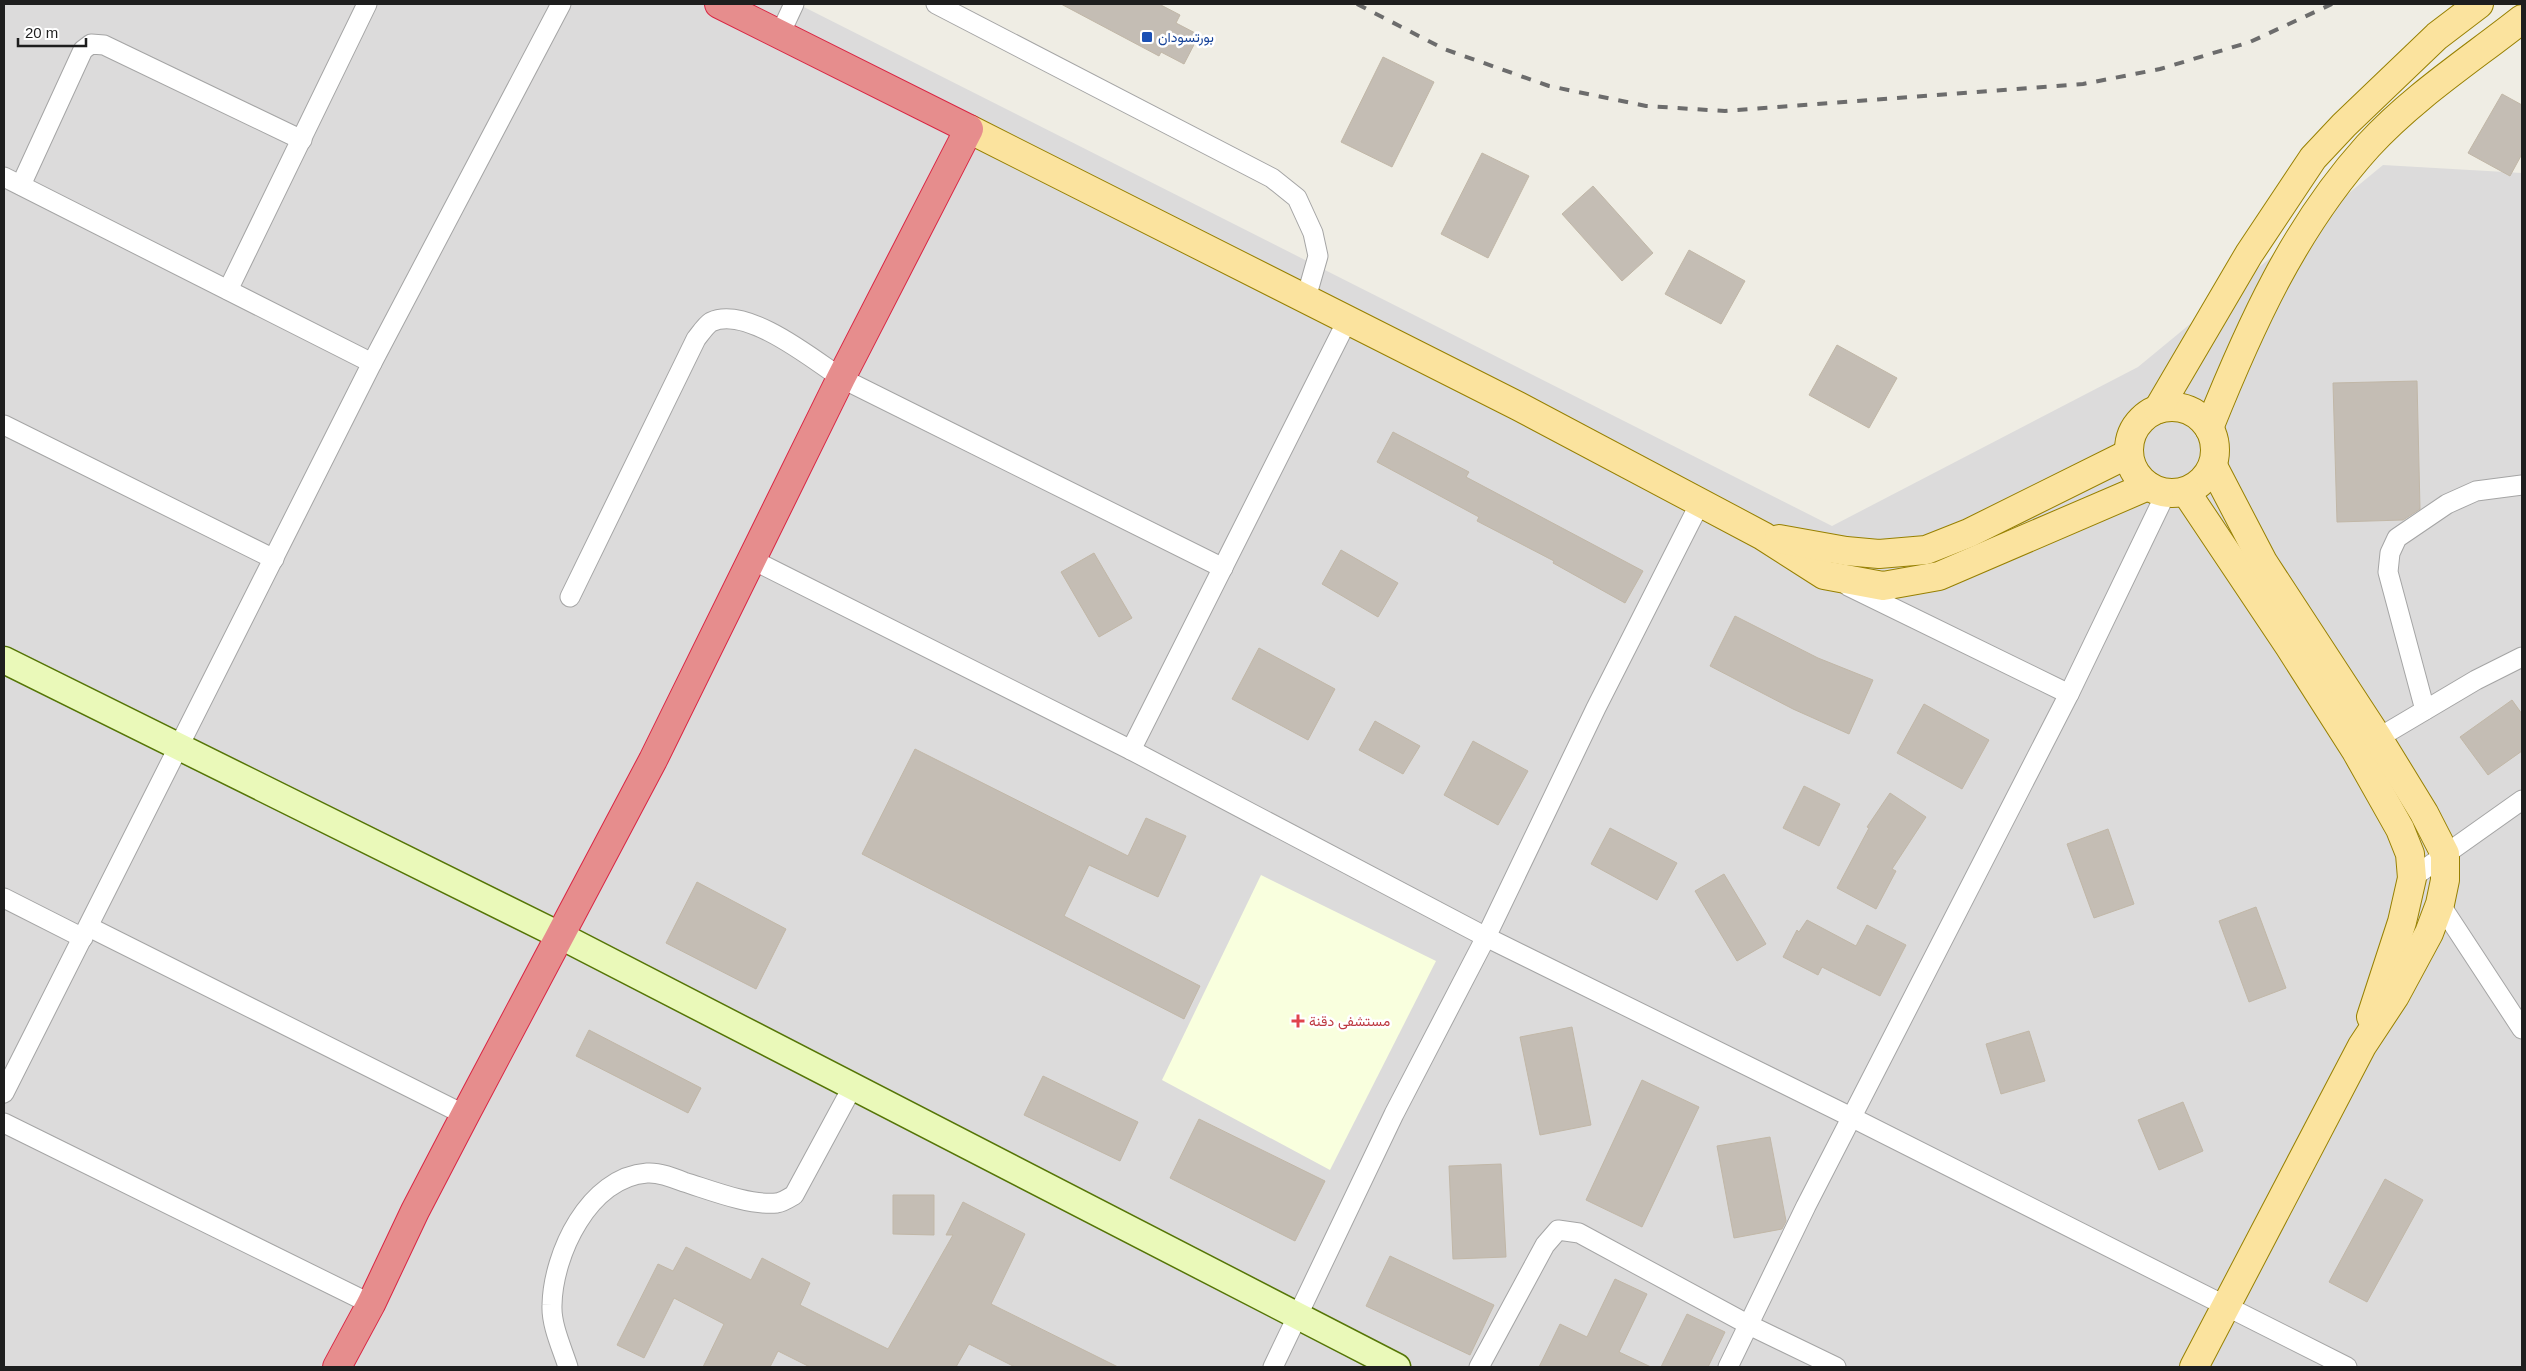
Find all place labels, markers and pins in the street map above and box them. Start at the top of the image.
place label: بورتسودان [1158,29,1214,46]
marker: بورتسودان [1140,30,1154,44]
place label: مستشفى دقنة [1309,1013,1390,1030]
marker: مستشفى دقنة [1291,1014,1305,1028]

